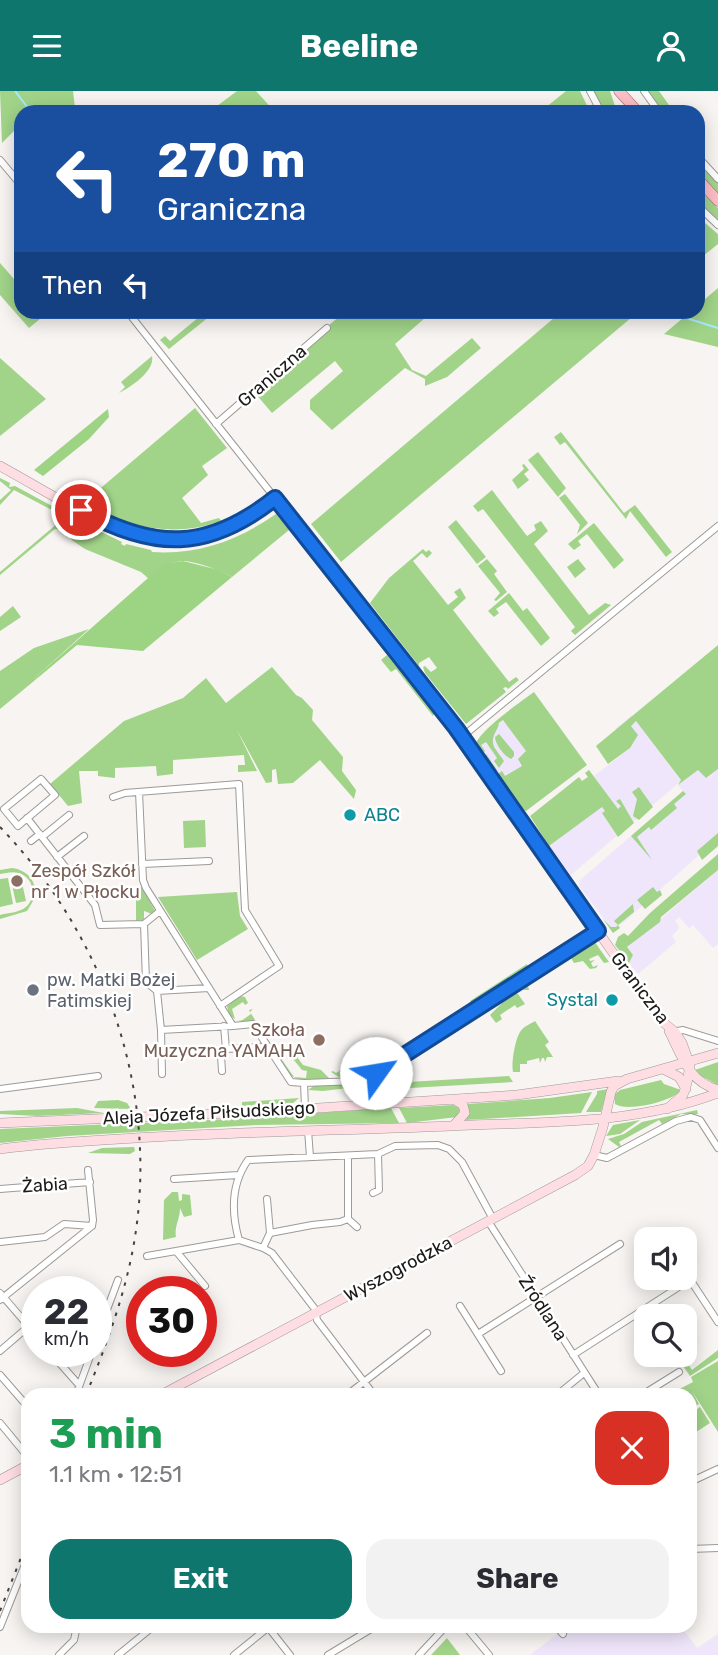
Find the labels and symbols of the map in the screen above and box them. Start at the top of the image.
street label: Graniczna [233,340,311,412]
pin [51,480,111,540]
place label: ABC [364,804,400,826]
marker: ABC [342,807,358,823]
place label: Zespół Szkół nr 1 w Płocku [31,860,140,903]
marker: Zespół Szkół nr 1 w Płocku [9,873,25,889]
street label: Graniczna [606,948,674,1028]
place label: pw. Matki Bożej Fatimskiej [47,969,175,1012]
marker: pw. Matki Bożej Fatimskiej [25,982,41,998]
place label: Systal [547,989,598,1011]
marker: Systal [604,992,620,1008]
place label: Szkoła Muzyczna YAMAHA [144,1019,305,1062]
marker: Szkoła Muzyczna YAMAHA [311,1032,327,1048]
position arrow [339,1036,413,1110]
street label: Aleja Józefa Piłsudskiego [102,1096,316,1130]
street label: Żabia [21,1172,69,1198]
street label: Wyszogrodzka [340,1231,456,1307]
street label: Źródlana [514,1271,572,1345]
speed limit sign: 30 [126,1276,217,1367]

